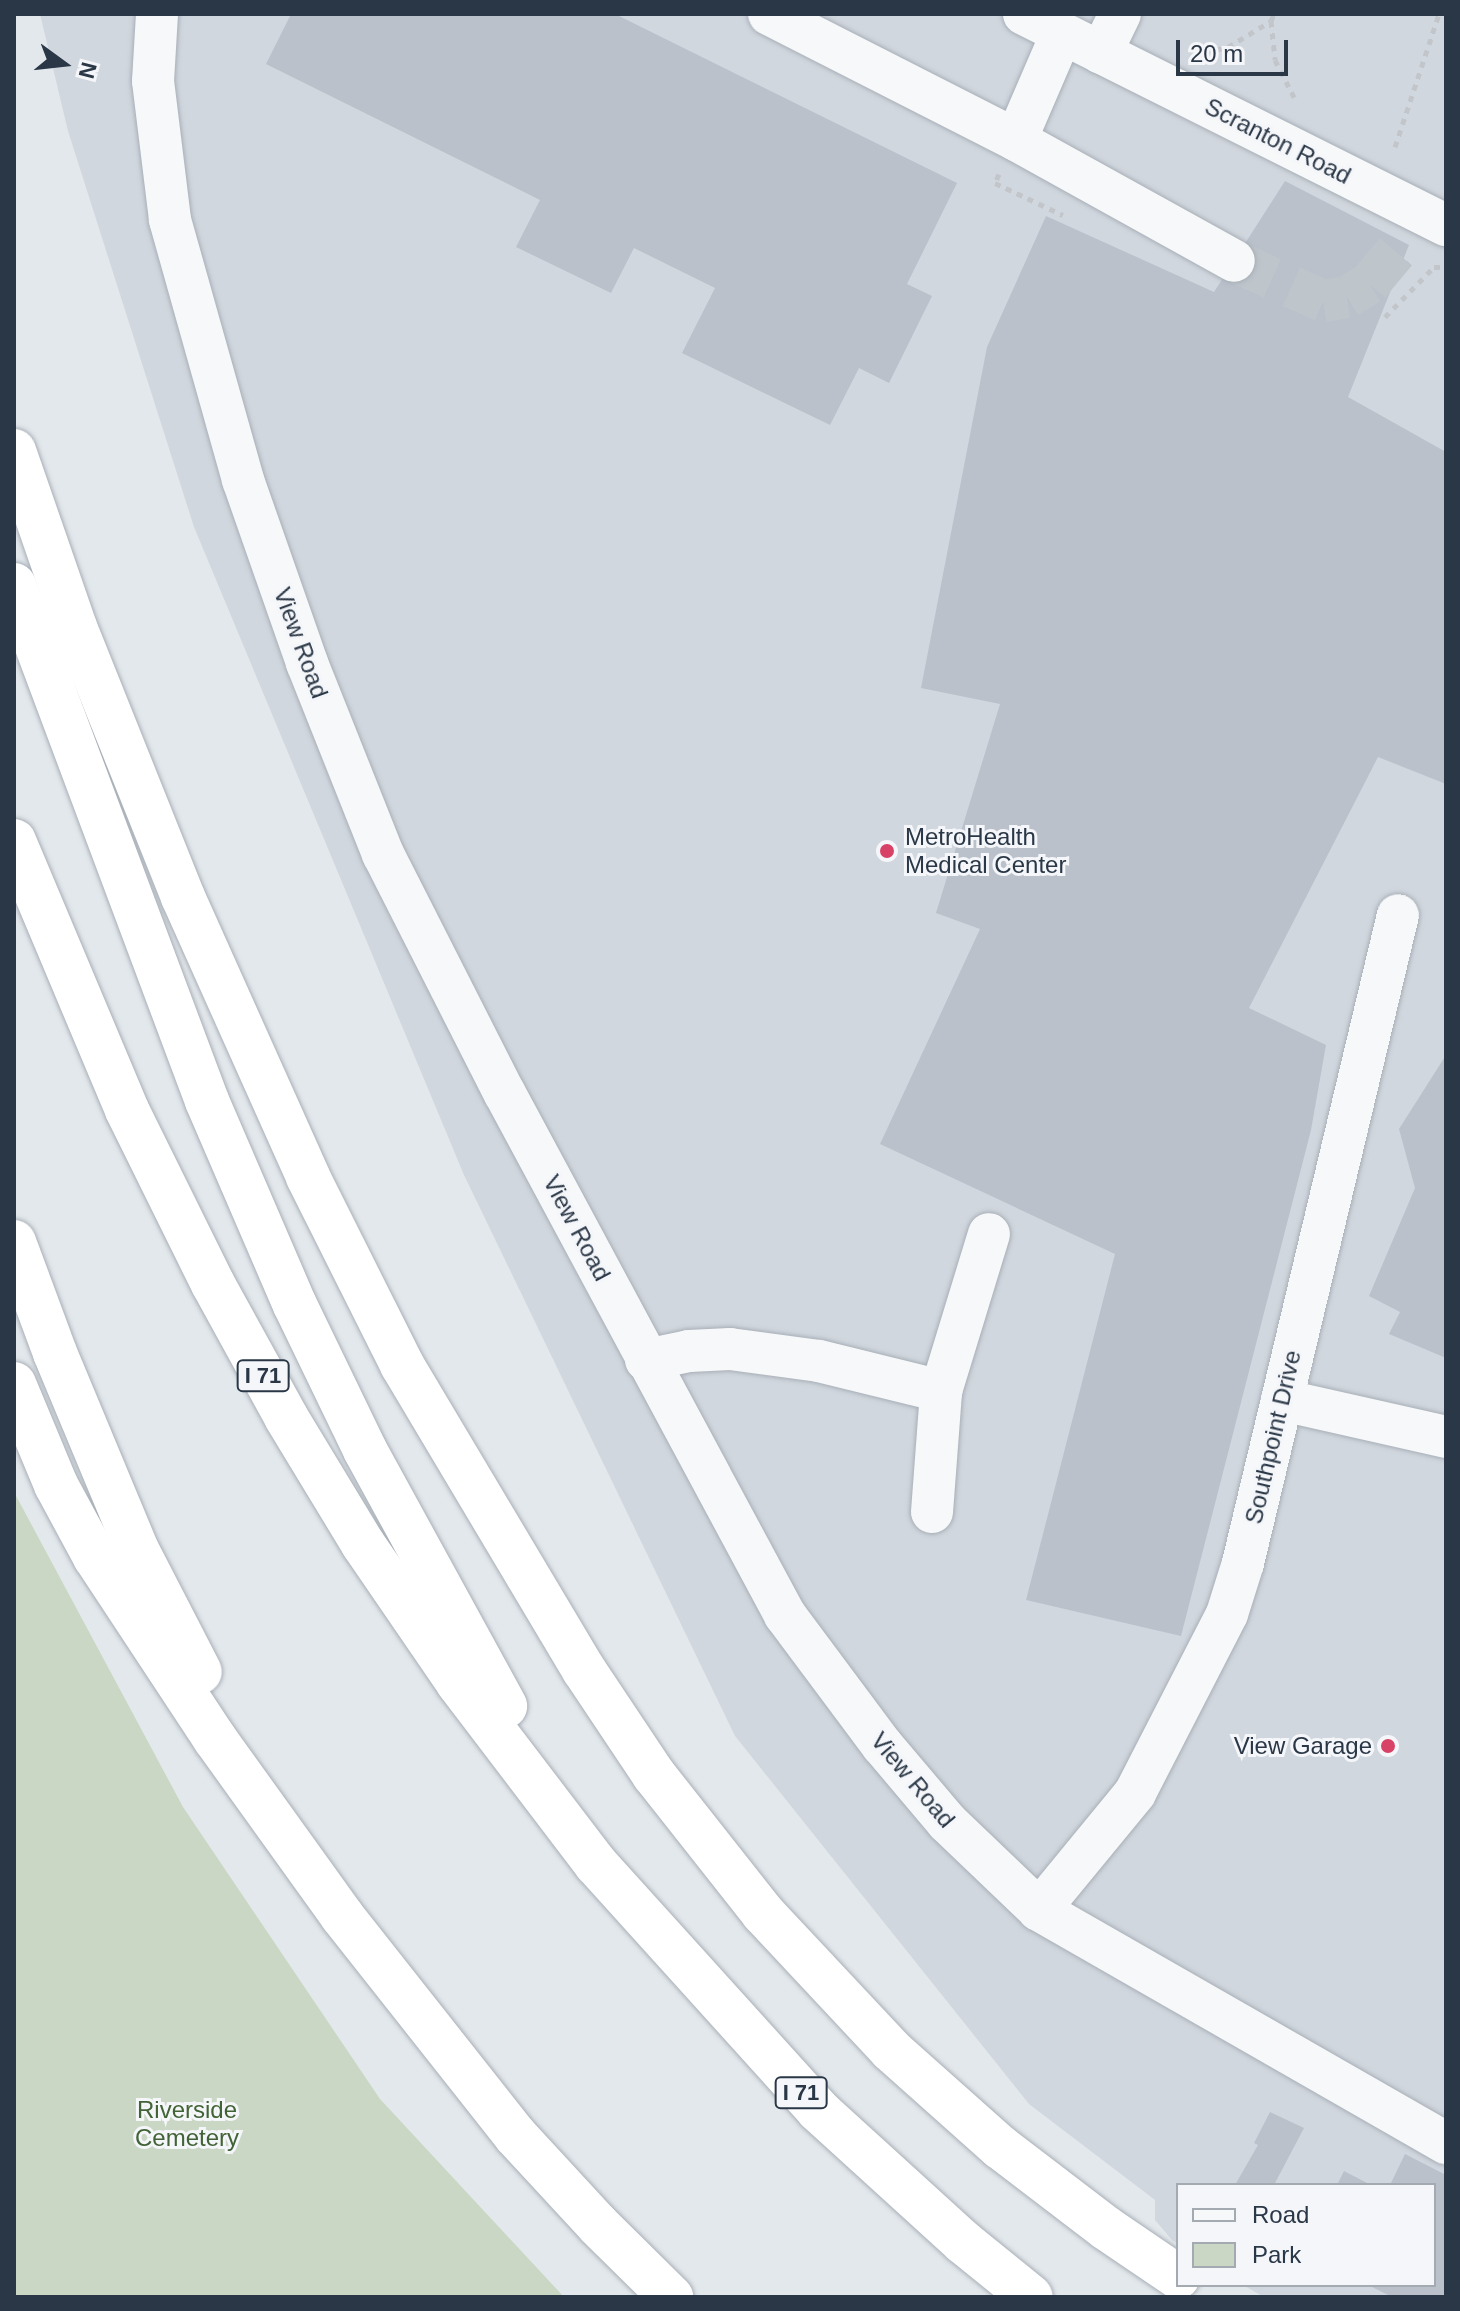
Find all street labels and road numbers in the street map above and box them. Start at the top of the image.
street label: Scranton Road [1200,92,1356,190]
street label: View Road [268,584,334,702]
street label: View Road [537,1170,617,1286]
street label: Southpoint Drive [1239,1347,1307,1527]
road number: I 71 [235,1358,291,1394]
street label: View Road [865,1726,961,1834]
road number: I 71 [773,2075,829,2111]

